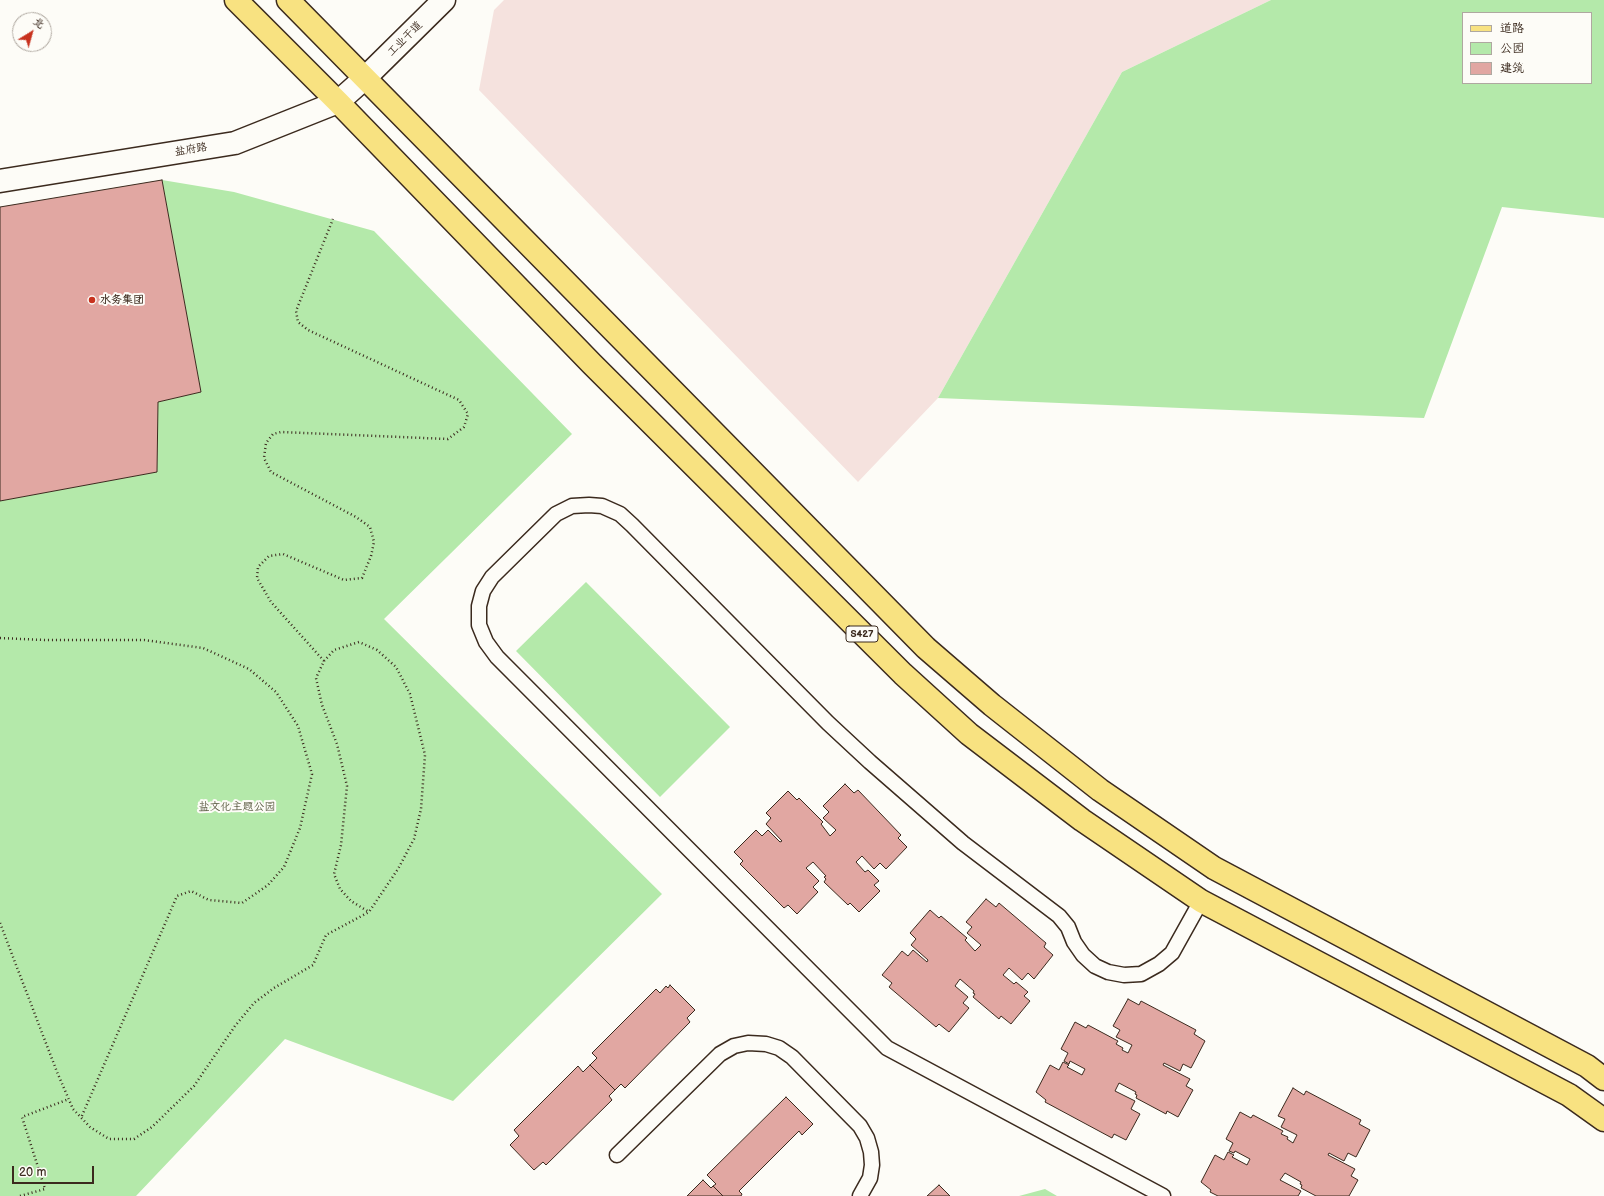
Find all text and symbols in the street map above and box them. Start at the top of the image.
north arrow [12,12,52,52]
legend [1462,12,1592,84]
text: 北 [31,14,47,31]
street label: 工业干道 [385,19,425,59]
text: 道路 [1500,21,1524,36]
text: 公园 [1500,41,1524,56]
text: 建筑 [1500,61,1524,76]
street label: 盐府路 [174,141,208,159]
place label: 水务集团 [100,293,144,307]
marker: 水务集团 [87,295,97,305]
road number: S427 [846,626,878,642]
park label: 盐文化主题公园 [199,800,275,814]
scale bar [14,1158,96,1184]
text: 20 m [19,1165,46,1180]

